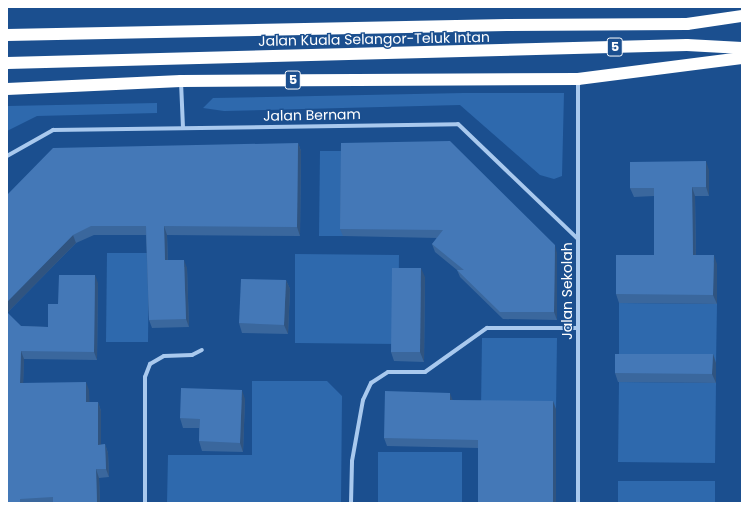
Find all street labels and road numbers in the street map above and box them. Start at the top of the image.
street label: Jalan Kuala Selangor-Teluk Intan [258,29,490,49]
road number: 5 [606,36,624,58]
road number: 5 [284,69,302,91]
street label: Jalan Bernam [263,106,361,124]
street label: Jalan Sekolah [559,242,575,340]

